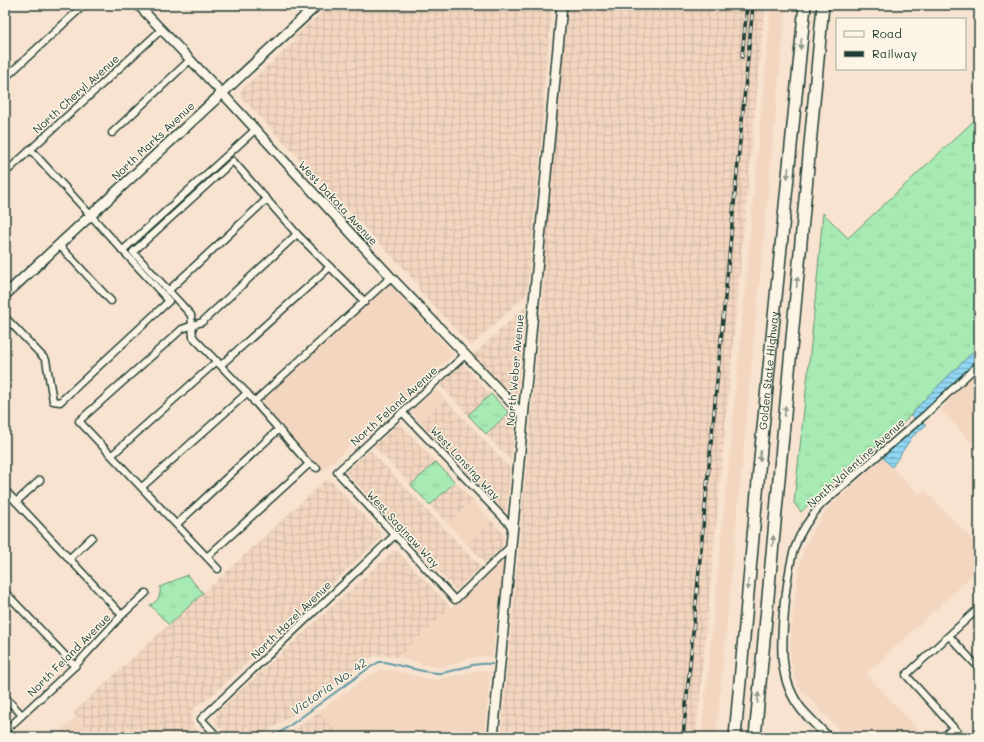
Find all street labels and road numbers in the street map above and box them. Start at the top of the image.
street label: North Cheryl Avenue [29,51,122,136]
street label: North Marks Avenue [108,98,198,183]
street label: West Dakota Avenue [295,157,382,248]
street label: Golden State Highway [755,310,782,430]
street label: North Weber Avenue [502,313,527,426]
street label: North Feland Avenue [347,362,440,449]
street label: North Valentine Avenue [803,414,908,511]
street label: West Lansing Way [427,422,504,503]
street label: West Saginaw Way [364,487,443,571]
street label: North Hazel Avenue [247,577,334,662]
street label: North Feland Avenue [24,610,114,700]

